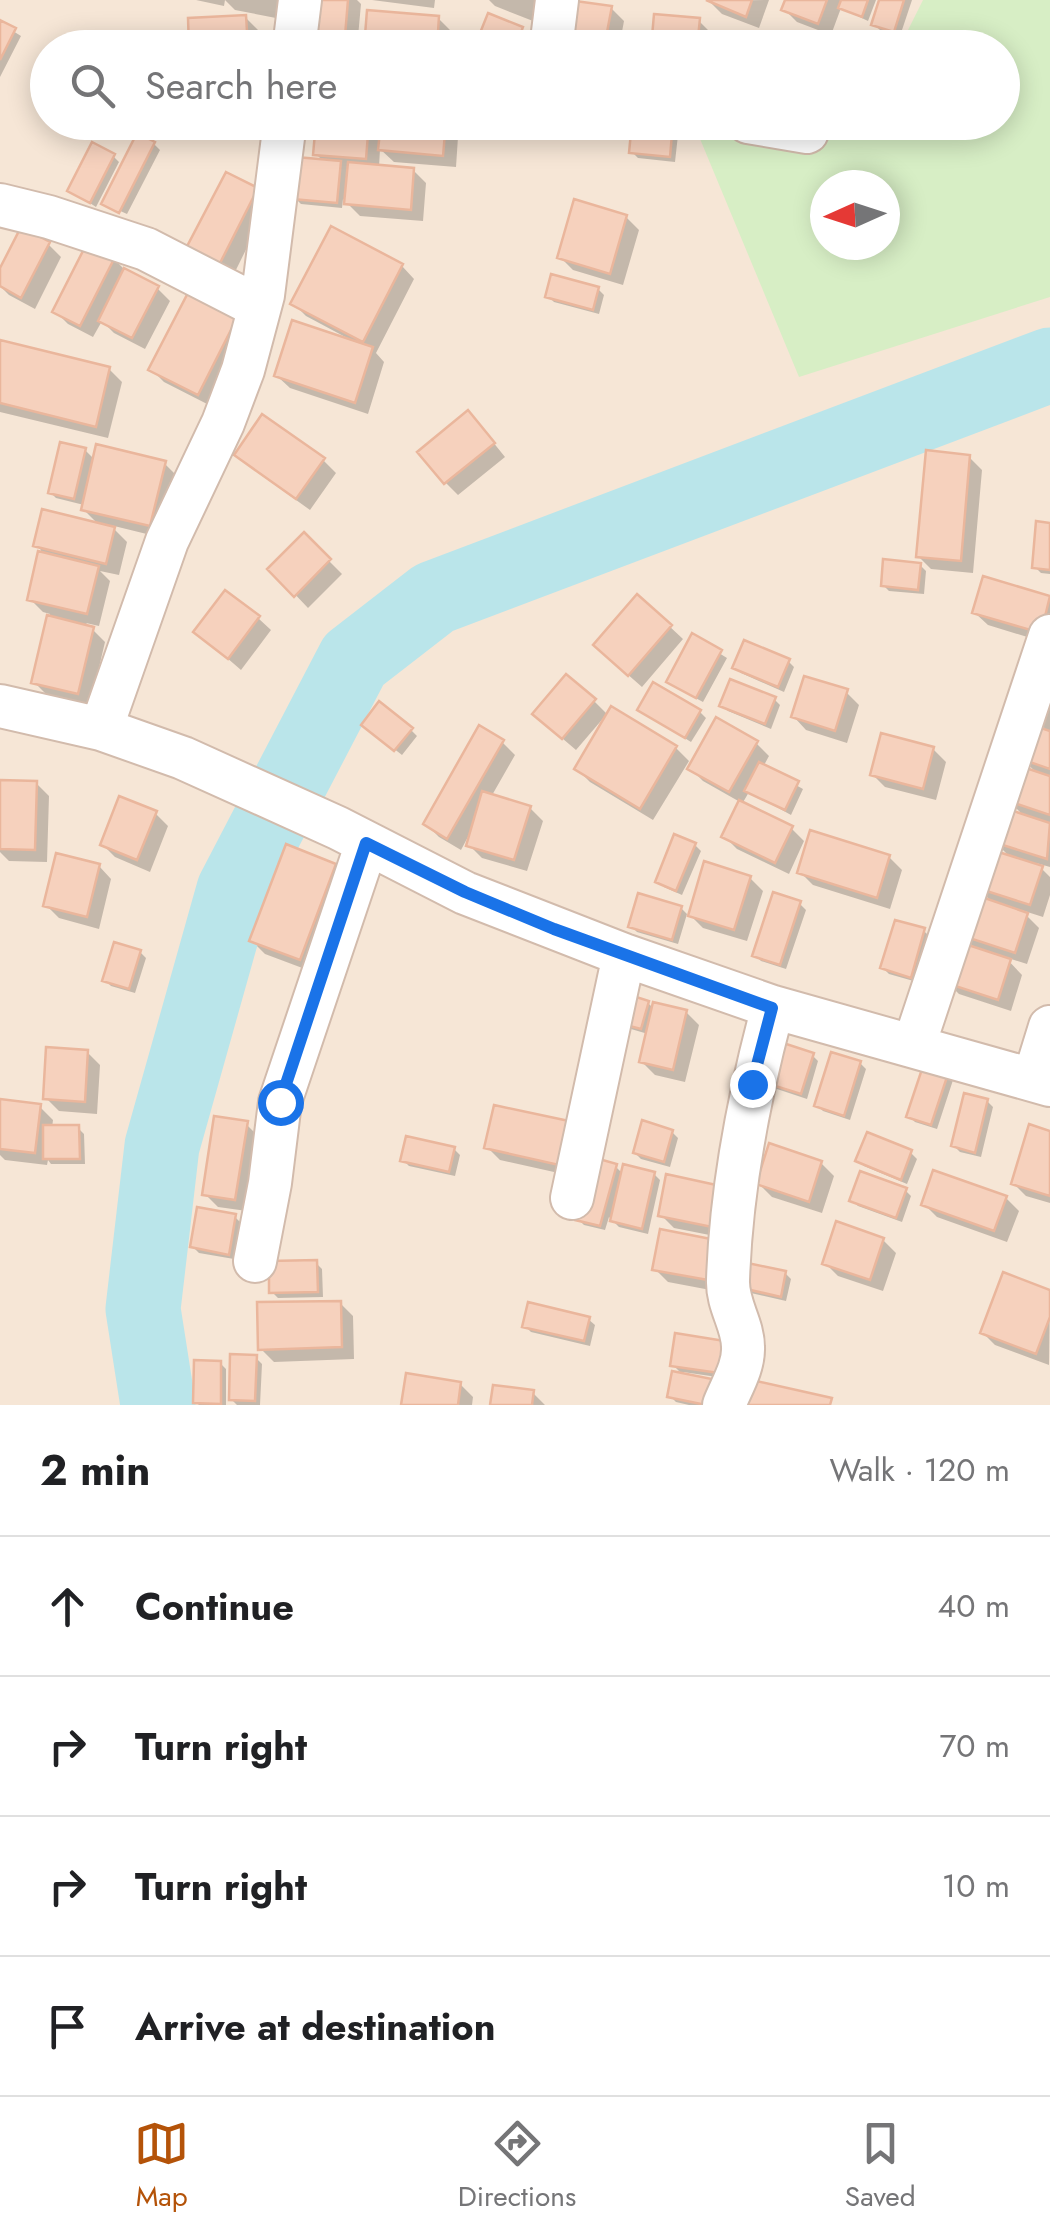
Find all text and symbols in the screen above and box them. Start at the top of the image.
search box [30,30,1020,140]
icon: search [65,58,120,113]
text: Search here [145,58,337,113]
north arrow [810,170,900,260]
route end [730,1062,776,1108]
route start [258,1080,304,1126]
text: 2 min [40,1440,150,1501]
text: Walk · 120 m [830,1447,1010,1493]
icon: ahead [40,1579,95,1634]
text: Continue [135,1579,294,1634]
text: 40 m [938,1583,1010,1629]
icon: right [40,1719,95,1774]
text: Turn right [135,1719,307,1774]
text: 70 m [939,1723,1010,1769]
icon: right [40,1859,95,1914]
text: Turn right [135,1859,307,1914]
text: 10 m [942,1863,1010,1909]
icon: arrive [40,1999,95,2054]
text: Arrive at destination [135,1999,496,2054]
tab: Map [134,2116,189,2217]
tab: Directions [458,2116,576,2217]
tab: Saved [845,2116,916,2217]

